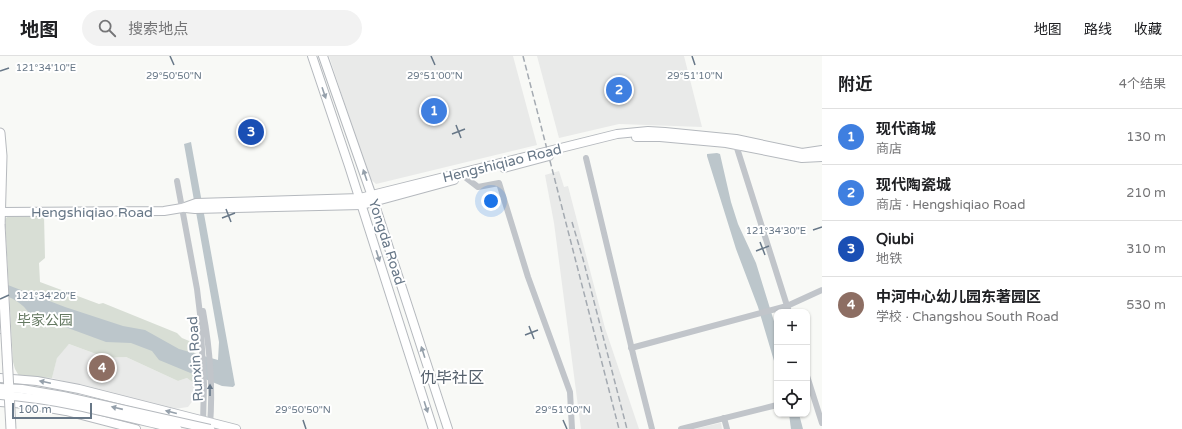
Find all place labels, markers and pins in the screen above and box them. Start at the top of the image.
pin: 2 [606,75,632,105]
pin: 1 [421,96,447,126]
pin: 3 [238,117,264,147]
pin: 4 [89,353,115,383]

